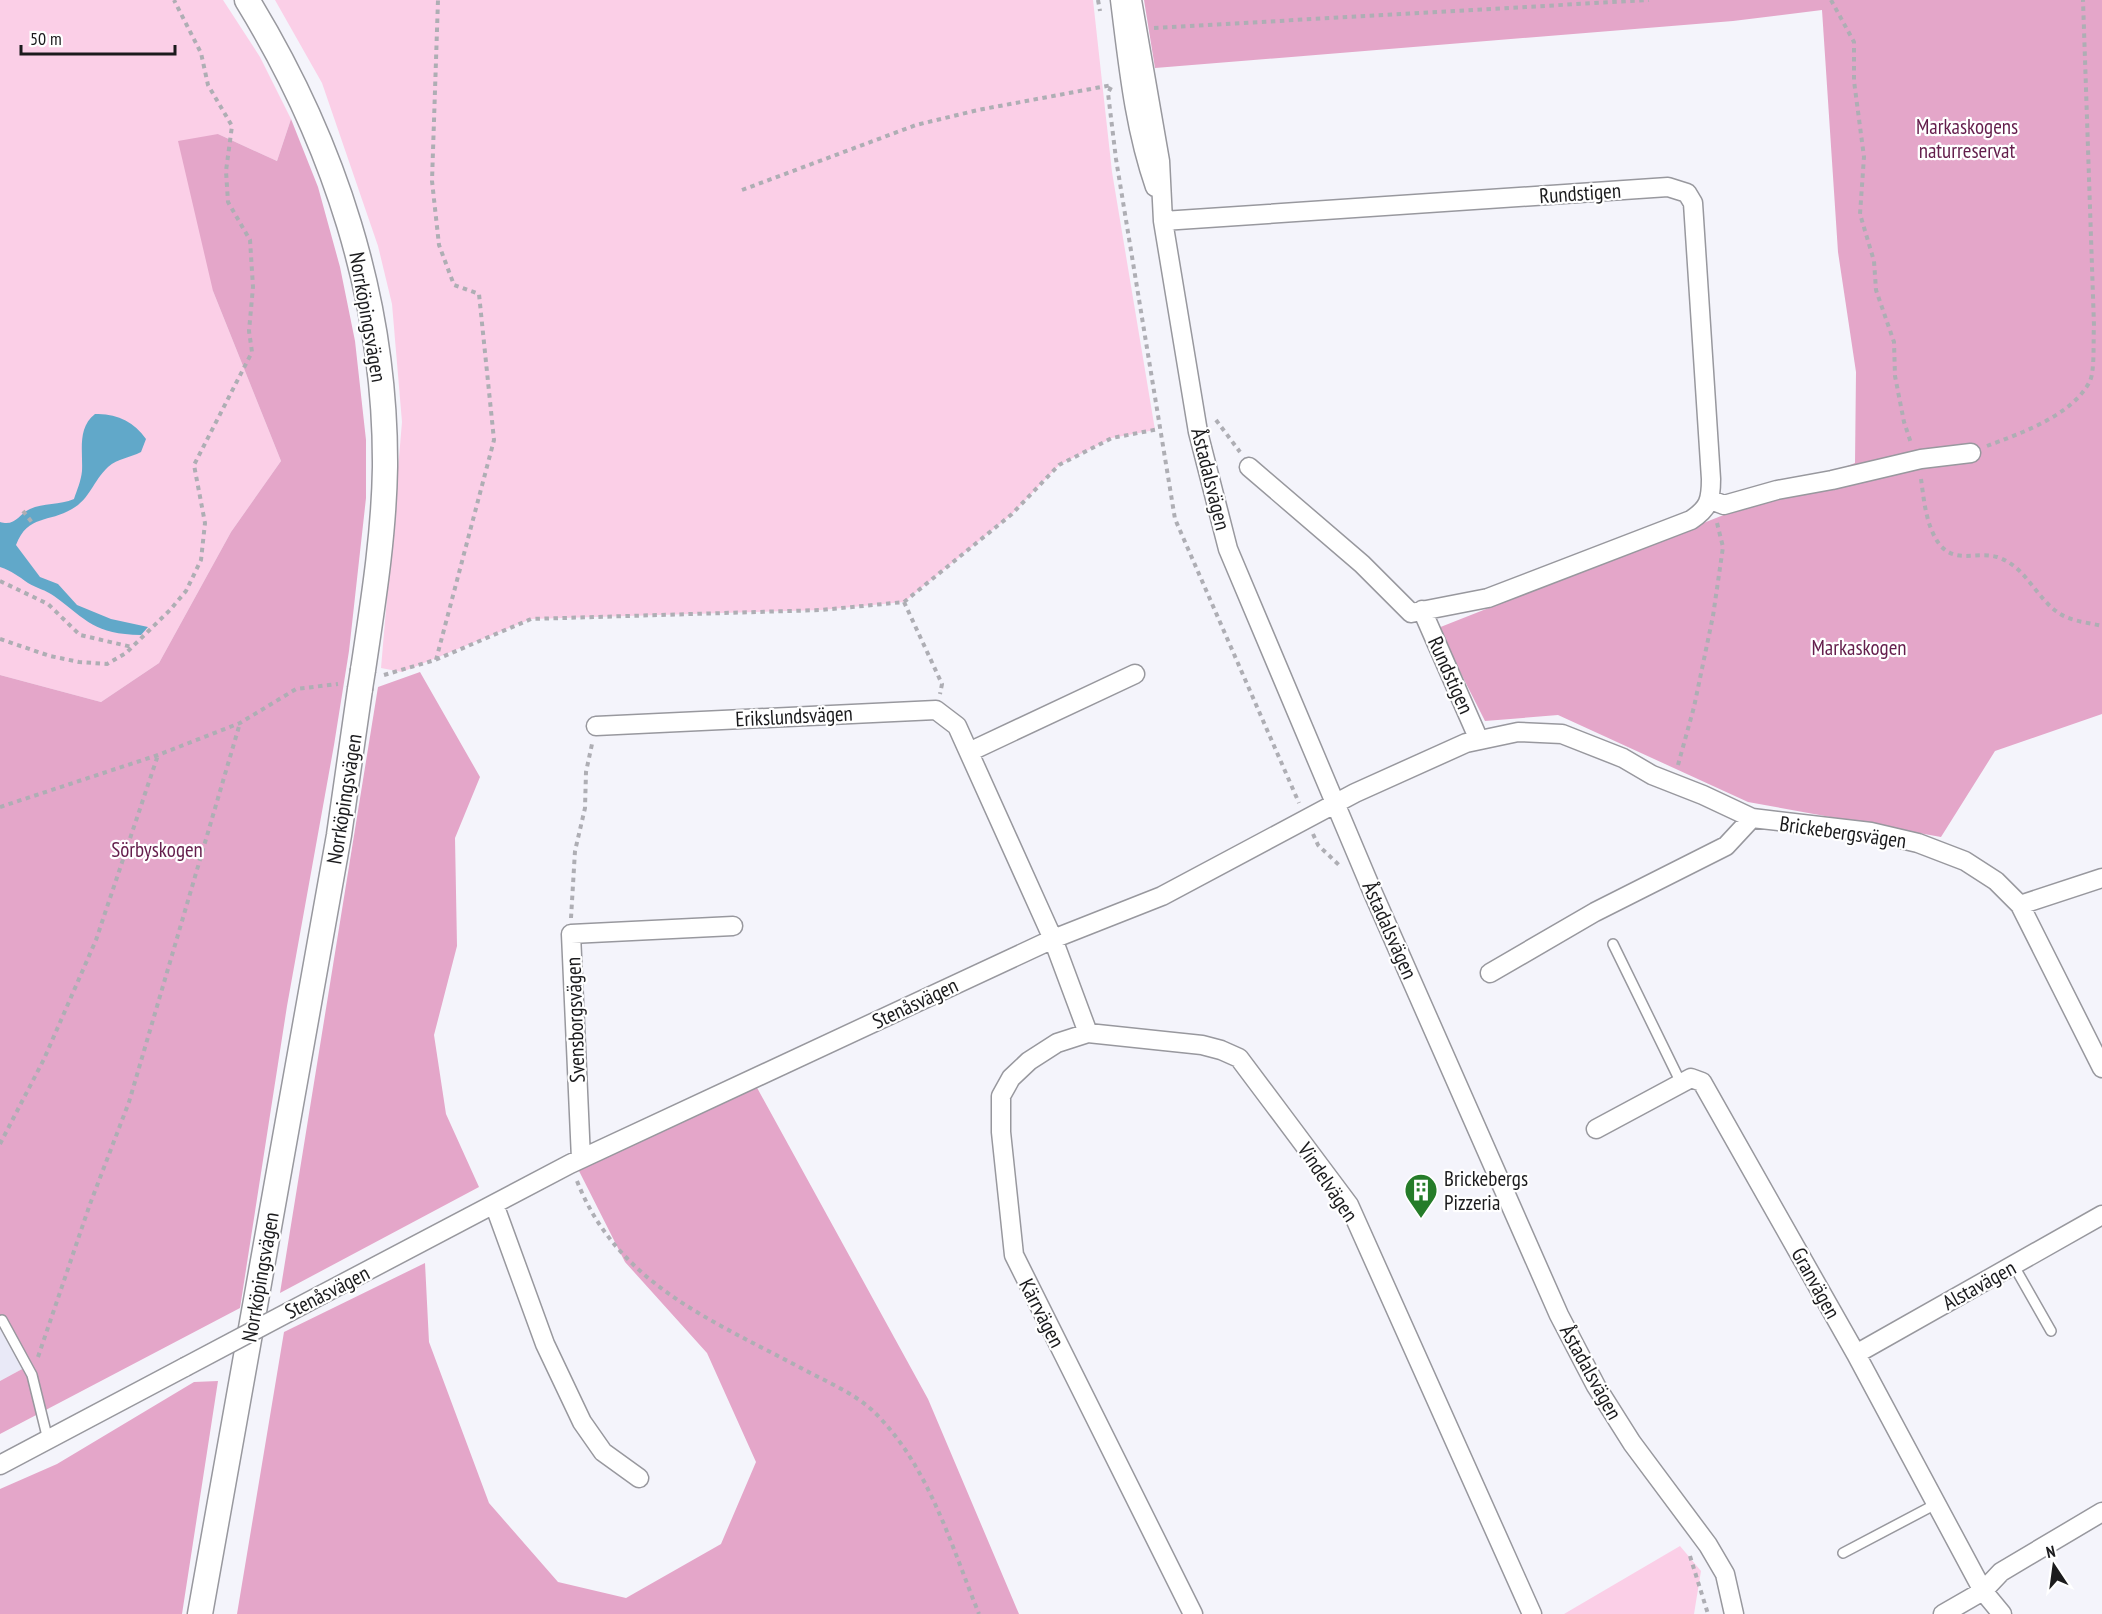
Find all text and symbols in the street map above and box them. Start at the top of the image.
scale bar [21,18,176,56]
text: 50 m [30,27,62,50]
park label: Markaskogens naturreservat [1916,113,2018,164]
street label: Rundstigen [1538,177,1622,209]
street label: Norrköpingsvägen [343,250,393,384]
street label: Åstadalsvägen [1185,425,1237,533]
street label: Rundstigen [1422,632,1480,718]
park label: Markaskogen [1811,634,1907,661]
street label: Erikslundsvägen [735,699,853,733]
street label: Norrköpingsvägen [320,732,368,866]
street label: Brickebergsvägen [1778,810,1908,854]
park label: Sörbyskogen [111,836,203,863]
street label: Åstadalsvägen [1356,877,1424,983]
street label: Svensborgsvägen [559,957,591,1083]
street label: Stenåsvägen [868,971,962,1035]
street label: Vindelvägen [1291,1136,1364,1227]
place label: Brickebergs Pizzeria [1444,1165,1528,1216]
building icon: Brickebergs Pizzeria [1403,1172,1439,1219]
street label: Norrköpingsvägen [235,1210,285,1344]
street label: Granvägen [1785,1243,1847,1323]
street label: Alstavägen [1938,1254,2020,1316]
street label: Stenåsvägen [280,1259,374,1325]
street label: Kärrvägen [1013,1274,1071,1352]
street label: Åstadalsvägen [1554,1320,1628,1424]
north arrow [2024,1536,2084,1596]
text: N [2044,1541,2057,1562]

